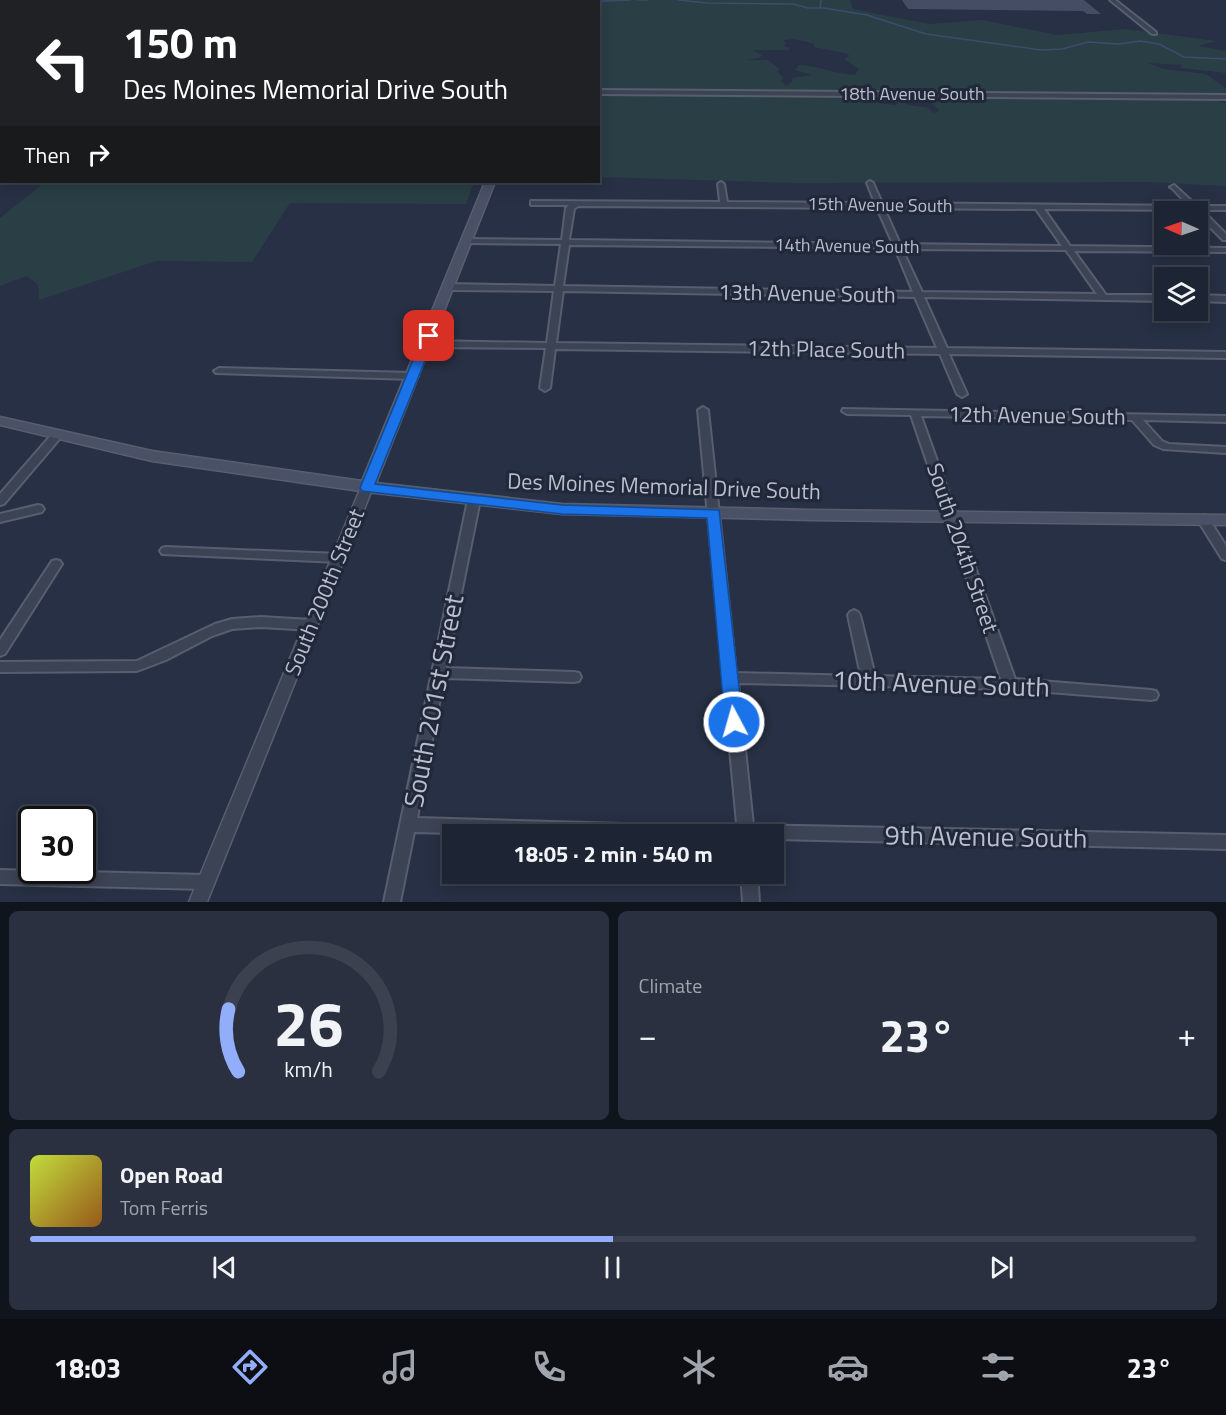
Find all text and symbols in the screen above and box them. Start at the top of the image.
text: 150 m [123,10,238,74]
icon: left [24,24,102,102]
text: Des Moines Memorial Drive South [123,68,508,109]
street label: 18th Avenue South [839,80,985,107]
text: Then [24,138,70,172]
icon: right [82,138,115,171]
street label: 15th Avenue South [807,190,953,219]
north arrow [1154,201,1208,255]
map controls [1154,201,1208,321]
street label: 14th Avenue South [774,231,920,260]
button: layers [1154,267,1208,321]
street label: 13th Avenue South [718,274,896,312]
pin [403,310,454,361]
icon: arrive [412,319,445,352]
street label: 12th Place South [747,331,905,367]
street label: 12th Avenue South [948,396,1126,434]
street label: South 204th Street [918,458,1008,638]
street label: Des Moines Memorial Drive South [507,464,821,508]
street label: South 200th Street [275,503,373,681]
street label: South 201st Street [392,590,473,811]
street label: 10th Avenue South [832,658,1051,707]
position arrow [702,690,766,754]
speed limit sign: 30 [18,806,96,884]
street label: 9th Avenue South [884,813,1088,858]
text: 18:05 · 2 min · 540 m [513,837,713,871]
text: Climate [639,970,702,1001]
text: 26 [274,975,344,1070]
text: 23° [879,1001,955,1069]
text: − [639,1010,657,1060]
text: + [1178,1010,1196,1060]
text: km/h [284,1054,333,1086]
text: Open Road [120,1158,223,1192]
text: Tom Ferris [120,1192,208,1223]
icon: previous [208,1251,241,1284]
icon: pause [596,1251,629,1284]
icon: next [985,1251,1018,1284]
icon: directions [229,1346,271,1388]
icon: music [379,1346,421,1388]
icon: phone [528,1346,570,1388]
icon: climate [678,1346,720,1388]
icon: car [827,1346,869,1388]
icon: filters [977,1346,1019,1388]
text: 18:03 [54,1347,121,1388]
text: 23° [1127,1347,1172,1388]

